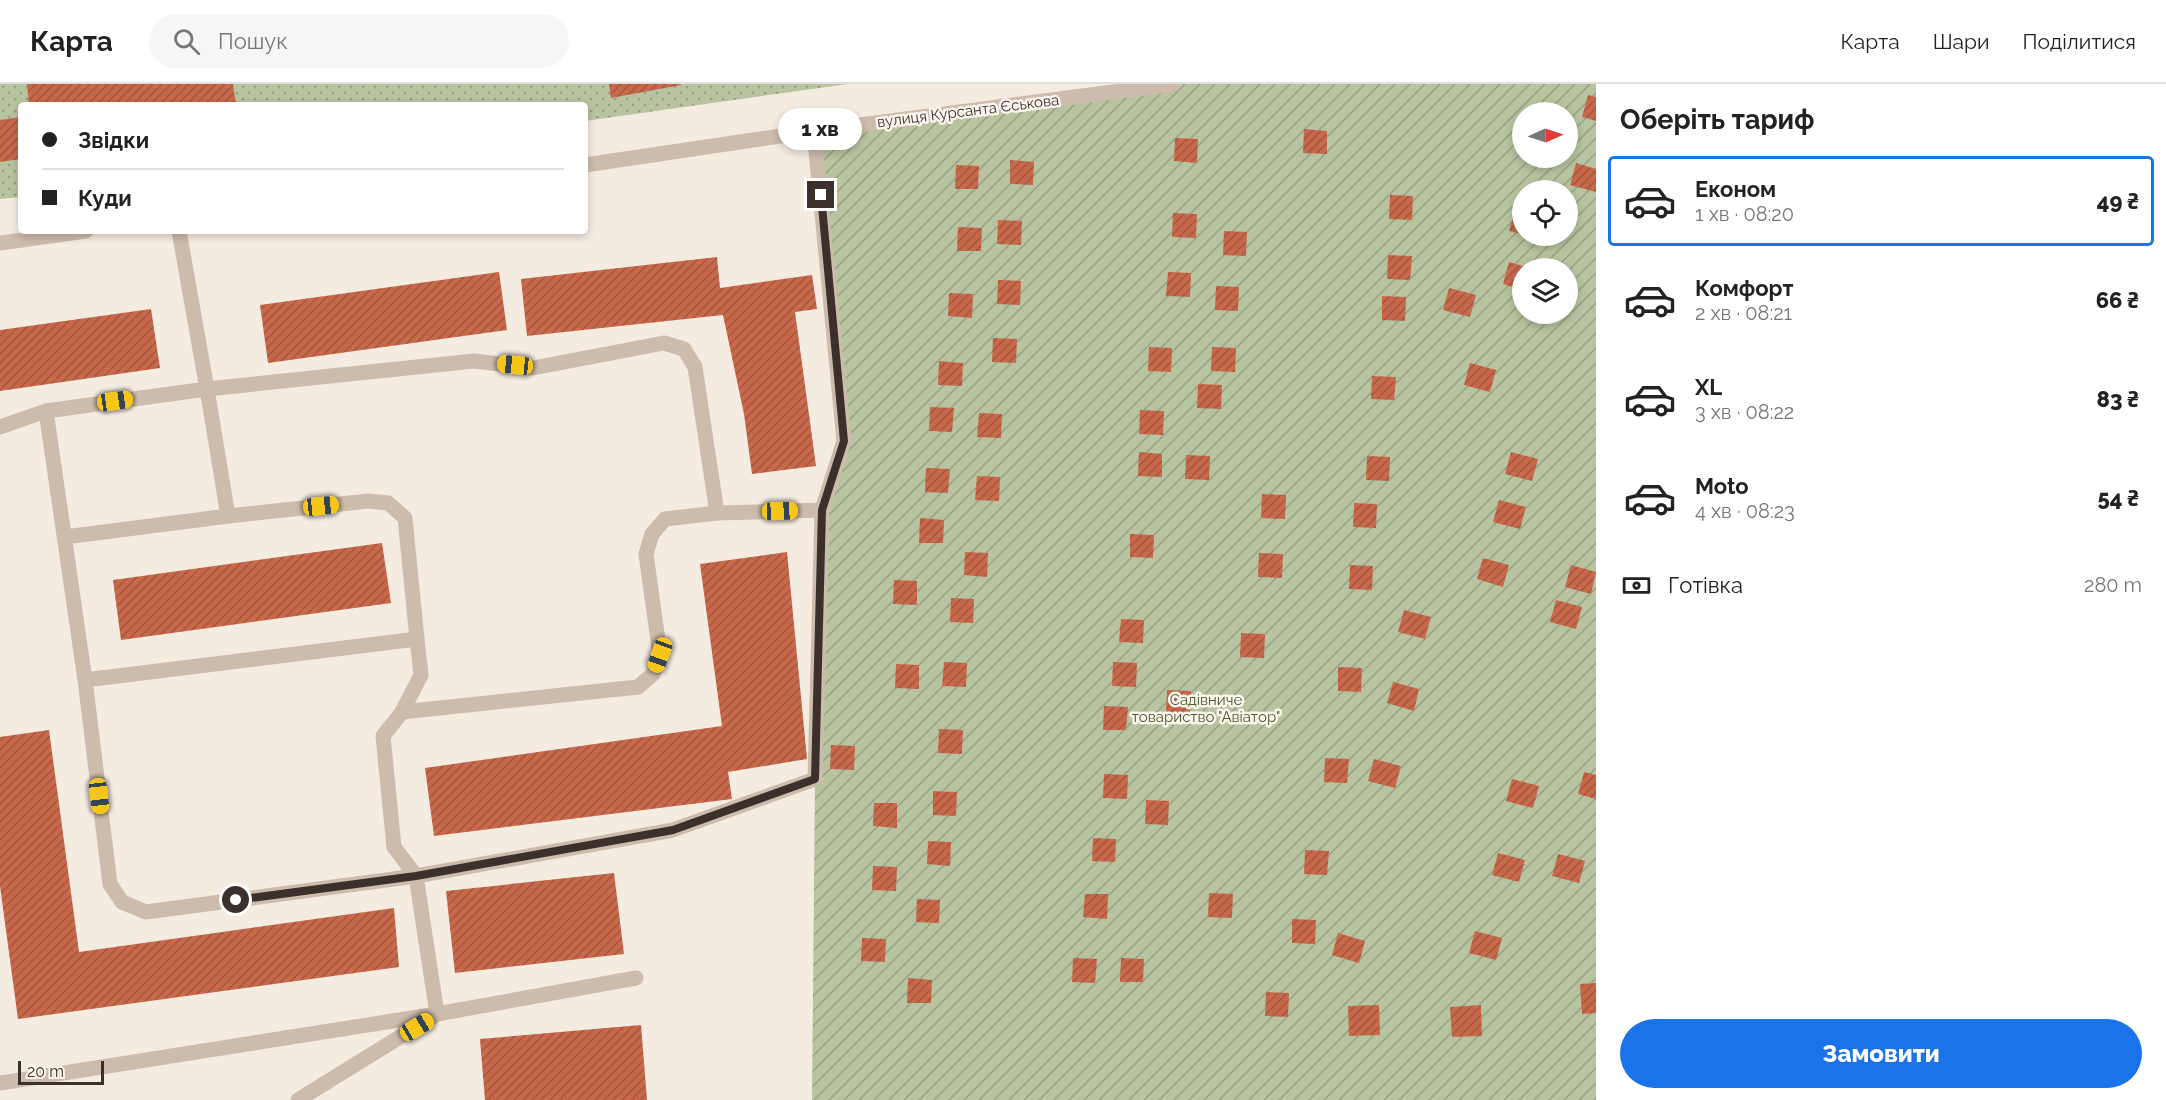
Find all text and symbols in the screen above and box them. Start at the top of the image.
search box [149,14,569,68]
text: Карта [30,25,113,58]
icon: search [170,25,203,58]
text: Пошук [218,28,288,54]
text: Карта [1841,29,1900,54]
text: Шари [1933,29,1990,54]
text: Поділитися [2023,29,2136,54]
street label: вулиця Курсанта Єськова [876,91,1060,131]
north arrow [1512,102,1578,168]
map controls [1512,102,1578,324]
text: Оберіть тариф [1620,104,1814,135]
callout: 1 хв [779,108,863,150]
text: 1 хв [801,117,839,141]
text: Звідки [78,127,149,153]
icon: car [1623,174,1677,228]
text: Економ [1695,176,1776,202]
button: locate [1512,180,1578,246]
route end [807,181,834,208]
text: Куди [78,185,132,211]
text: 49 ₴ [2097,188,2139,214]
text: 1 хв · 08:20 [1695,202,1794,226]
button: layers [1512,258,1578,324]
icon: car [1623,273,1677,327]
text: Комфорт [1695,275,1793,301]
text: 66 ₴ [2096,287,2139,313]
text: 2 хв · 08:21 [1695,301,1792,325]
car [496,354,534,376]
icon: car [1623,372,1677,426]
text: XL [1695,374,1722,400]
text: 83 ₴ [2097,386,2139,412]
car [96,390,134,412]
text: 3 хв · 08:22 [1695,400,1794,424]
icon: car [1623,471,1677,525]
text: Moto [1695,473,1749,499]
text: 54 ₴ [2097,485,2139,511]
car [302,495,340,517]
text: 4 хв · 08:23 [1695,499,1795,523]
car [762,501,798,521]
icon: cash [1620,569,1653,602]
text: Готівка [1668,572,1743,598]
text: 280 m [2084,573,2142,597]
car [645,635,675,675]
park label: Садівниче товариство "Авіатор" [1132,691,1280,726]
car [88,777,110,815]
route start [222,886,249,913]
car [397,1010,437,1044]
button: Замовити [1620,1019,2142,1088]
scale bar [18,1058,104,1086]
text: 20 m [27,1062,64,1081]

